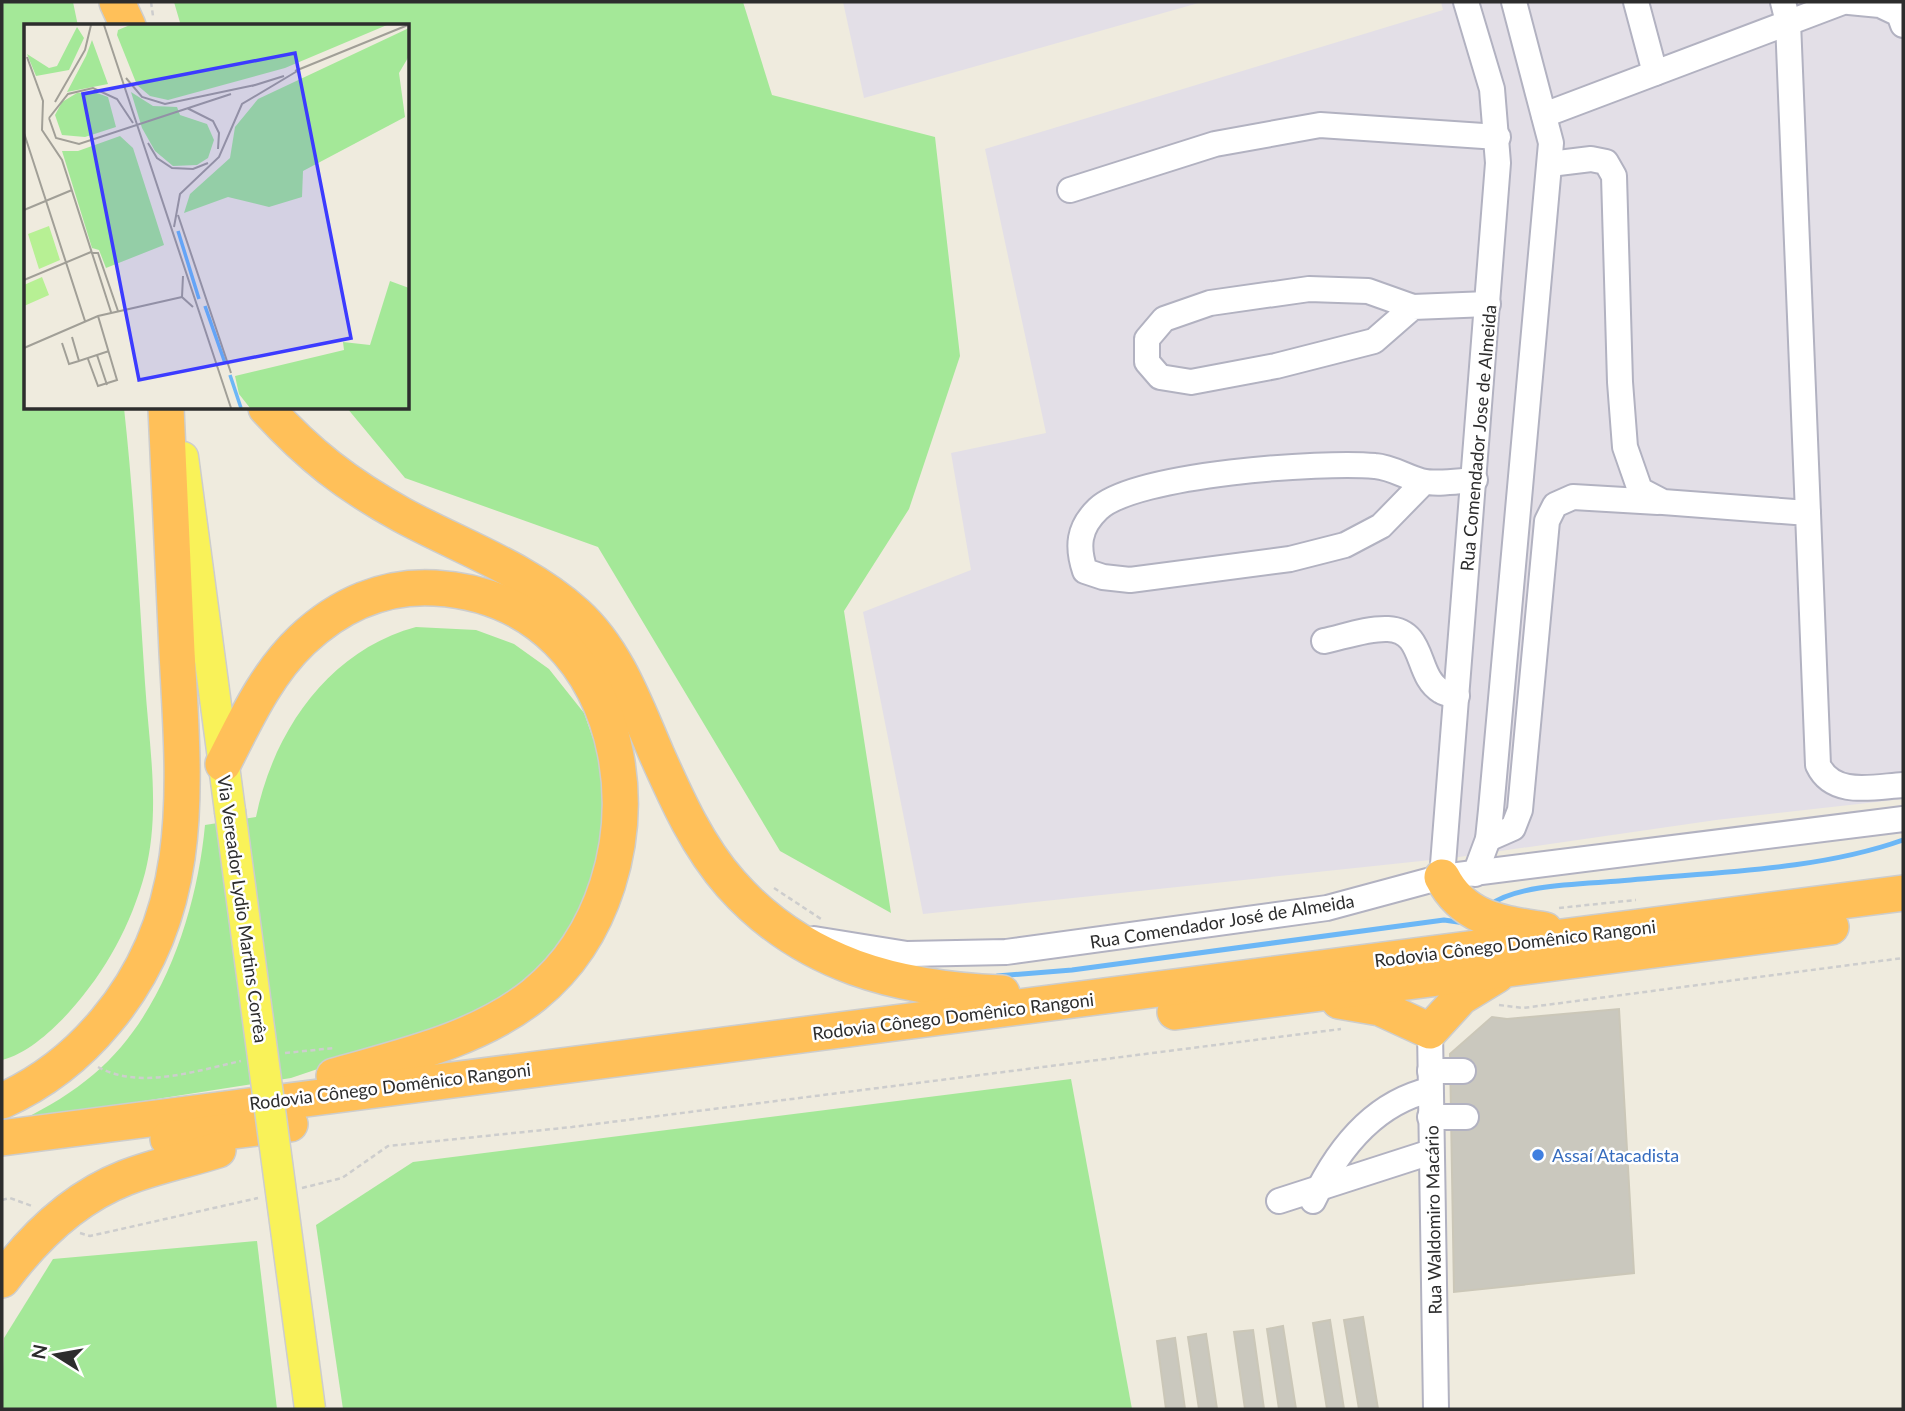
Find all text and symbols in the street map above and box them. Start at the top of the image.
inset map [24,24,410,410]
street label: Rua Comendador Jose de Almeida [1455,304,1501,572]
street label: Via Vereador Lydio Martins Corrêa [213,774,273,1044]
street label: Rua Comendador José de Almeida [1088,889,1356,953]
street label: Rodovia Cônego Domênico Rangoni [1373,915,1657,971]
street label: Rodovia Cônego Domênico Rangoni [811,988,1095,1044]
street label: Rodovia Cônego Domênico Rangoni [248,1058,532,1114]
street label: Rua Waldomiro Macário [1420,1125,1446,1315]
place label: Assaí Atacadista [1552,1144,1679,1166]
marker: Assaí Atacadista [1530,1147,1546,1163]
north arrow [21,1320,91,1390]
text: N [26,1342,52,1361]

